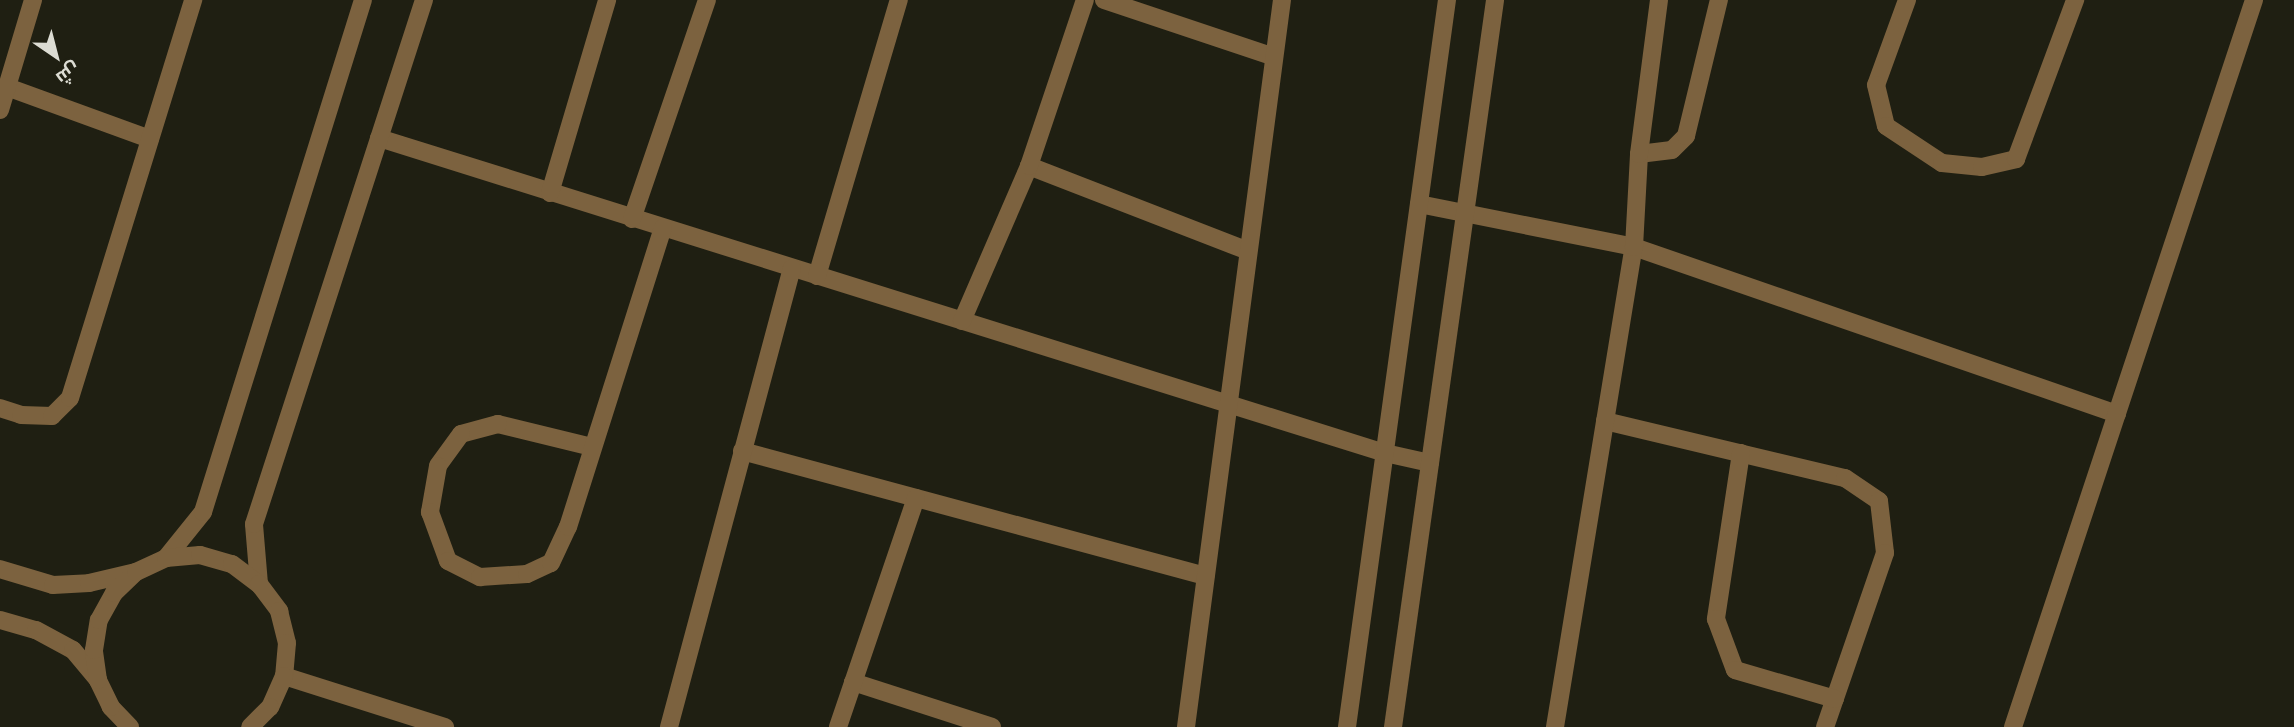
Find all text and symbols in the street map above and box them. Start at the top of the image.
north arrow [21,21,91,91]
text: ش [52,57,85,90]

